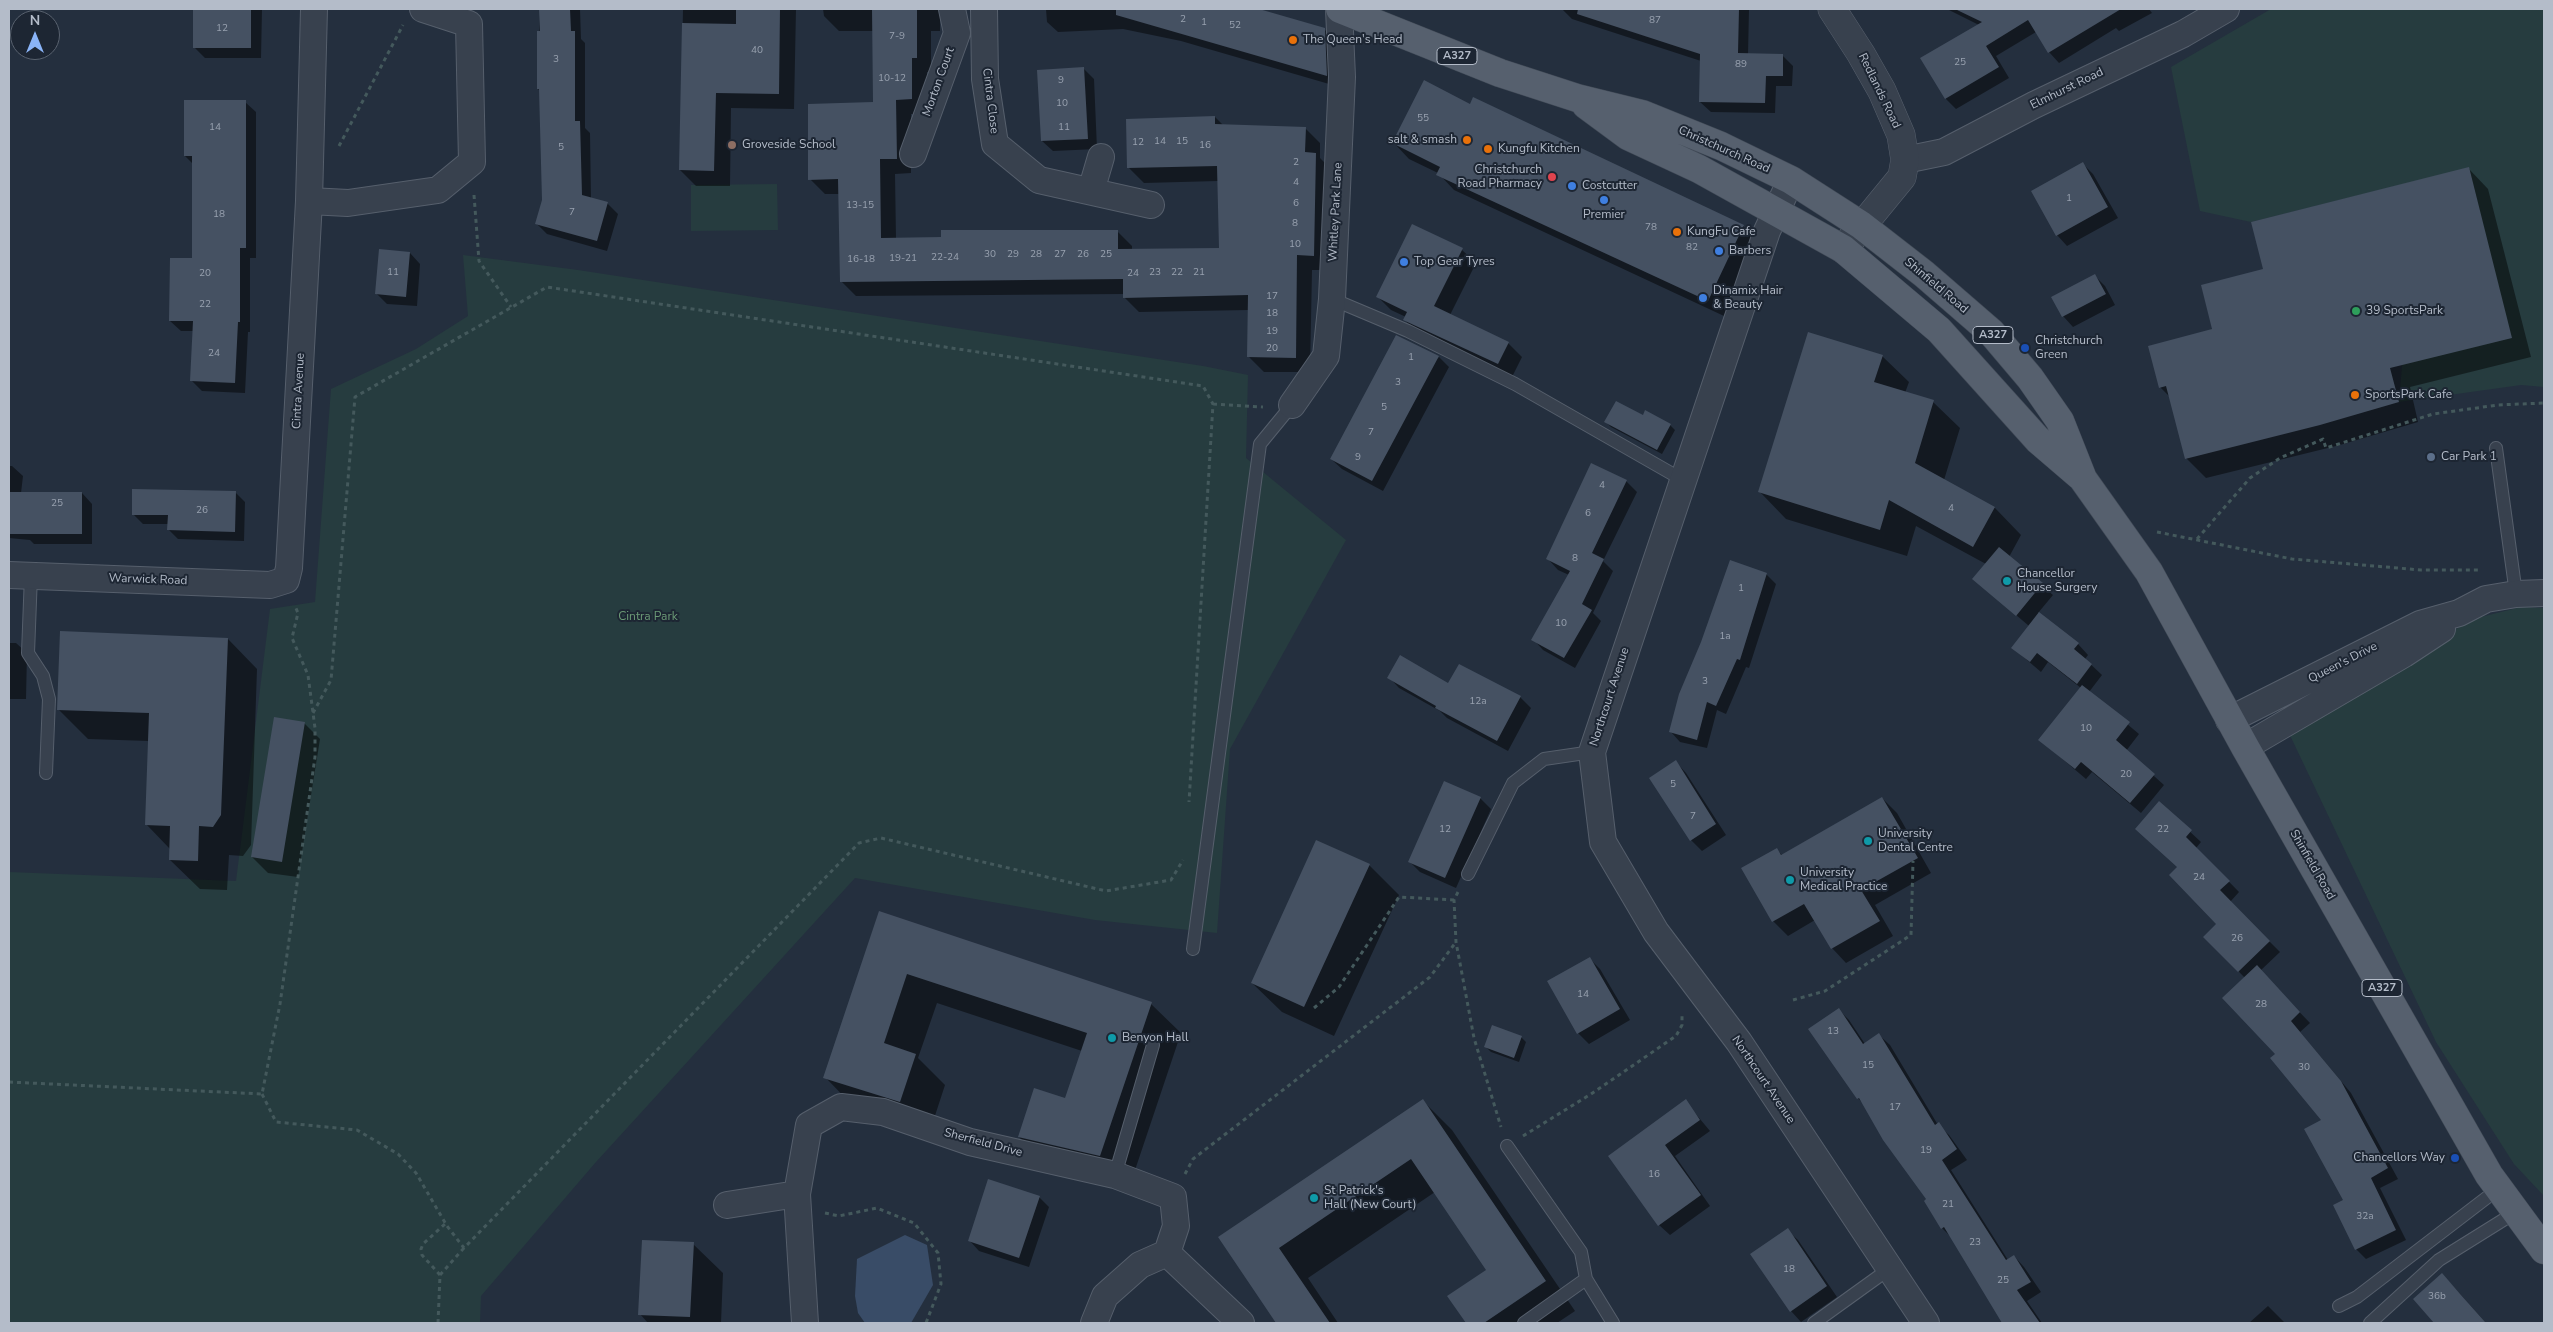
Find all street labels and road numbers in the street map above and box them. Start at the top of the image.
street label: Morton Court [920,46,958,118]
road number: A327 [1437,48,1477,64]
street label: Redlands Road [1855,51,1903,131]
street label: Elmhurst Road [2028,65,2106,113]
street label: Cintra Close [979,67,1001,135]
street label: Christchurch Road [1676,123,1772,177]
street label: Whitley Park Lane [1326,162,1346,262]
street label: Shinfield Road [1901,255,1971,317]
road number: A327 [1973,326,2013,344]
street label: Cintra Avenue [290,352,308,430]
street label: Warwick Road [108,571,188,589]
street label: Queen's Drive [2306,639,2380,687]
street label: Northcourt Avenue [1587,646,1633,748]
street label: Shinfield Road [2286,827,2338,903]
road number: A327 [2362,980,2402,996]
street label: Northcourt Avenue [1728,1033,1798,1127]
street label: Sherfield Drive [942,1126,1024,1160]

